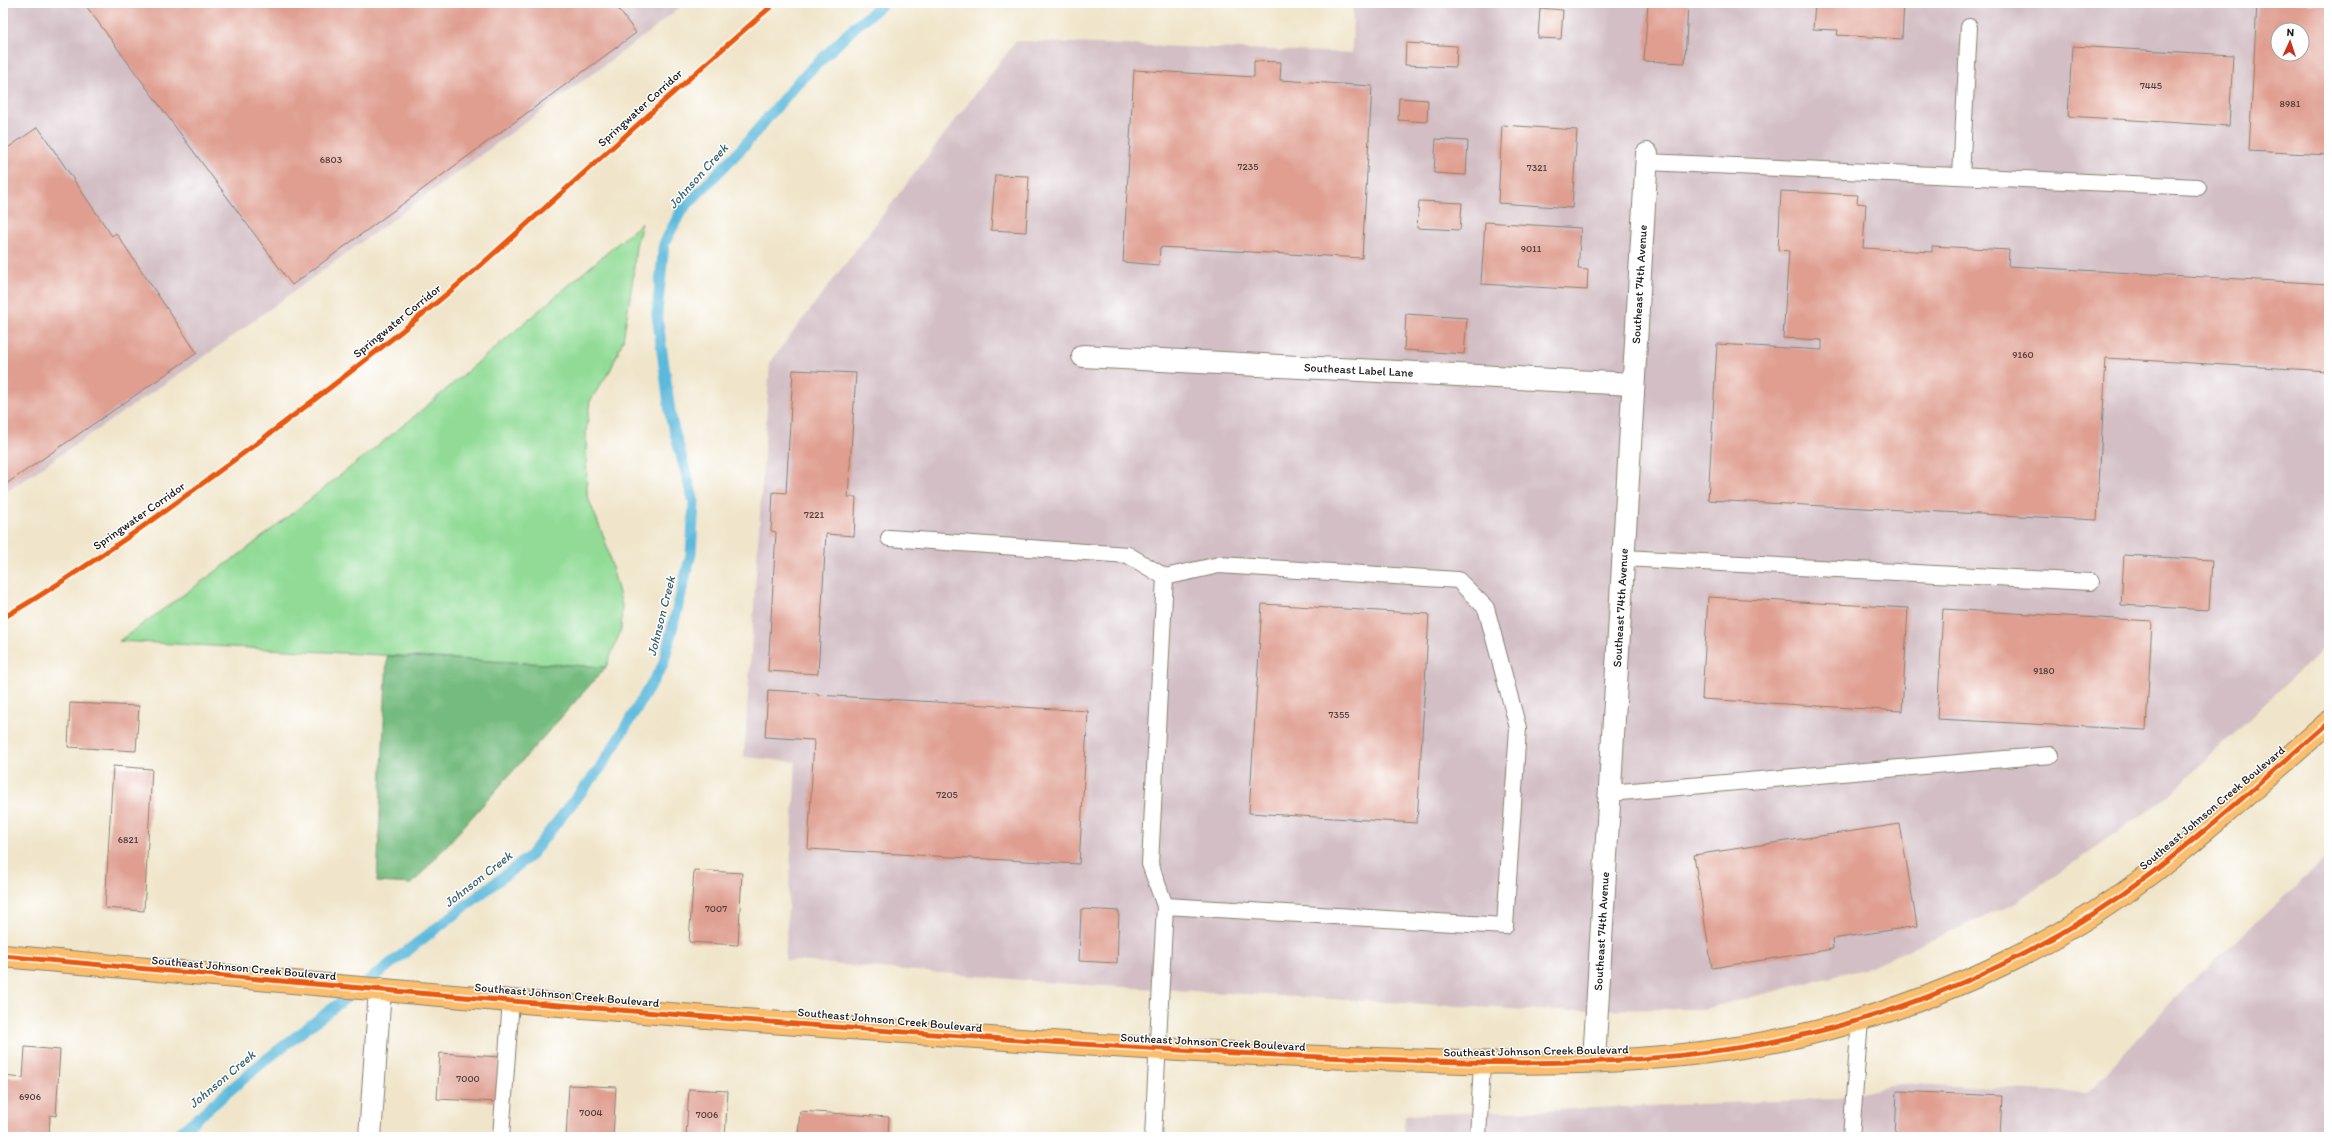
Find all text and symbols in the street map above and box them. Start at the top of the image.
north arrow [2270,22,2310,62]
text: N [2286,26,2295,39]
street label: Springwater Corridor [595,66,686,150]
house number: 7445 [2140,79,2162,92]
house number: 8981 [2280,97,2301,110]
water label: Johnson Creek [665,140,732,211]
house number: 6803 [320,153,343,166]
house number: 7235 [1238,160,1258,173]
house number: 7321 [1527,161,1548,174]
street label: Southeast 74th Avenue [1629,224,1650,344]
house number: 9011 [1521,242,1542,255]
street label: Springwater Corridor [350,281,444,361]
house number: 9160 [2012,348,2034,361]
street label: Southeast Label Lane [1303,360,1414,380]
street label: Springwater Corridor [90,479,188,553]
house number: 7221 [804,508,824,521]
street label: Southeast 74th Avenue [1610,548,1631,668]
water label: Johnson Creek [644,573,678,658]
house number: 9180 [2033,664,2055,677]
house number: 7355 [1329,708,1349,721]
street label: Southeast Johnson Creek Boulevard [2136,743,2288,873]
house number: 7205 [936,788,958,801]
house number: 6821 [118,833,139,846]
water label: Johnson Creek [441,847,516,910]
street label: Southeast 74th Avenue [1591,871,1612,991]
house number: 7007 [705,902,727,915]
street label: Southeast Johnson Creek Boulevard [151,953,338,983]
street label: Southeast Johnson Creek Boulevard [474,980,661,1010]
street label: Southeast Johnson Creek Boulevard [797,1005,984,1035]
street label: Southeast Johnson Creek Boulevard [1120,1030,1306,1054]
street label: Southeast Johnson Creek Boulevard [1443,1042,1629,1060]
water label: Johnson Creek [186,1046,259,1111]
house number: 7000 [456,1072,480,1085]
house number: 6906 [19,1090,41,1103]
house number: 7004 [579,1106,603,1119]
house number: 7006 [696,1108,718,1121]

